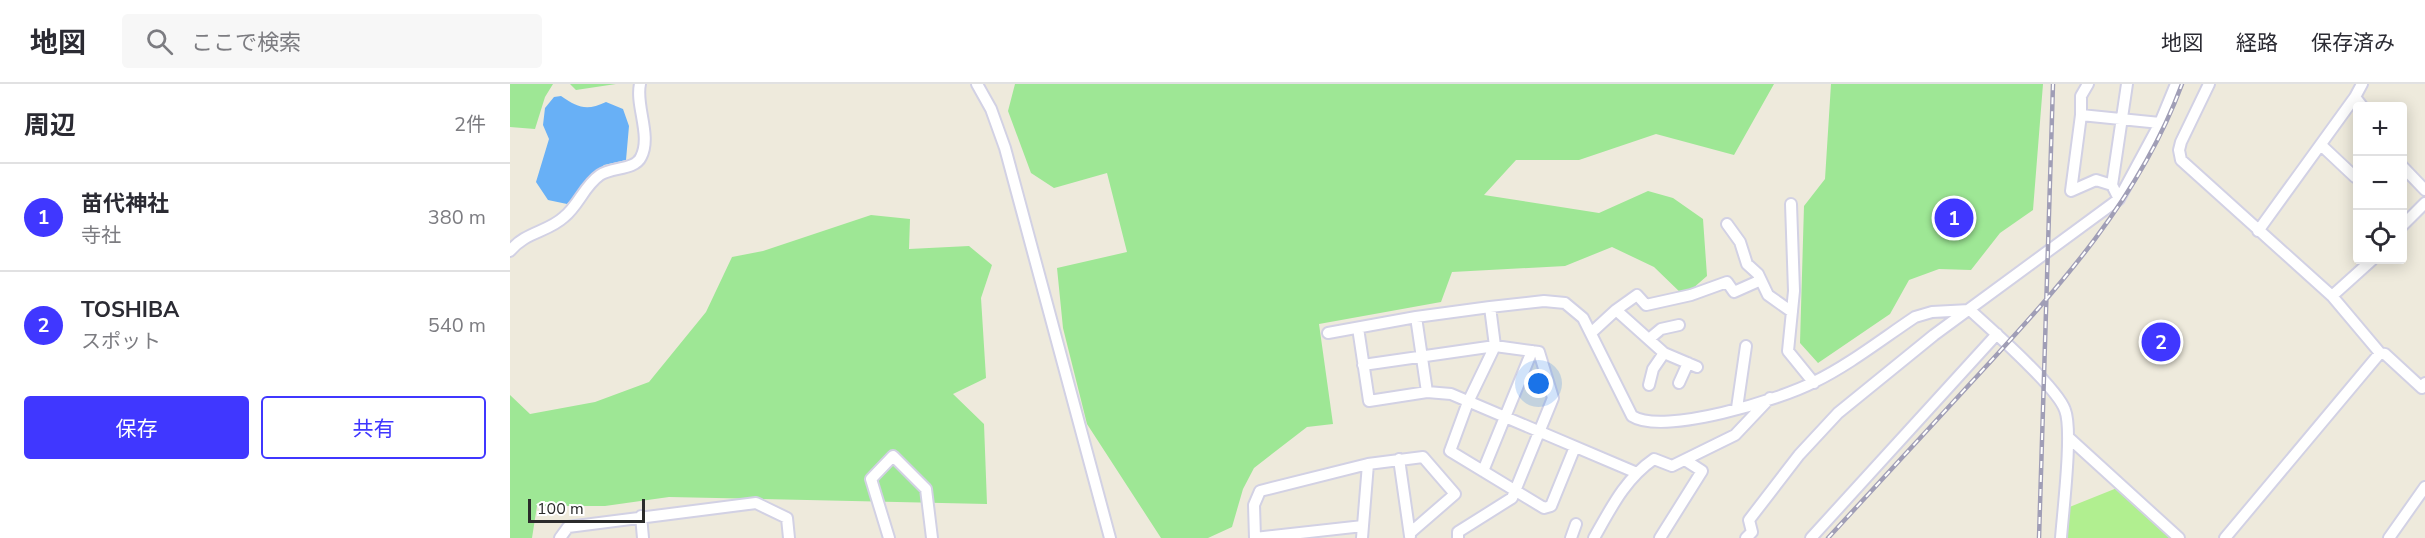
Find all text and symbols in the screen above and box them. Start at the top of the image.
search box [122,14,542,68]
text: 地図 [30,24,86,62]
icon: search [143,25,176,58]
text: ここで検索 [191,28,301,58]
text: 地図 [2161,29,2203,57]
text: 経路 [2236,29,2278,57]
text: 保存済み [2311,29,2395,57]
map controls [2353,102,2407,264]
button: + [2353,102,2407,156]
text: 周辺 [24,108,76,143]
text: 2件 [454,111,486,138]
button: − [2353,156,2407,210]
text: 苗代神社 [81,189,169,219]
pin: 1 [1934,196,1974,240]
text: 1 [38,204,50,231]
text: 380 m [428,204,486,231]
button: locate [2353,210,2407,264]
text: 寺社 [81,222,121,249]
text: TOSHIBA [81,295,179,325]
text: 2 [38,312,50,339]
text: 540 m [428,312,486,339]
pin: 2 [2142,320,2180,364]
text: スポット [81,328,161,355]
your location [1524,369,1553,398]
button: 保存 [24,396,249,459]
button: 共有 [261,396,486,459]
scale bar [528,496,645,524]
text: 100 m [537,498,584,520]

